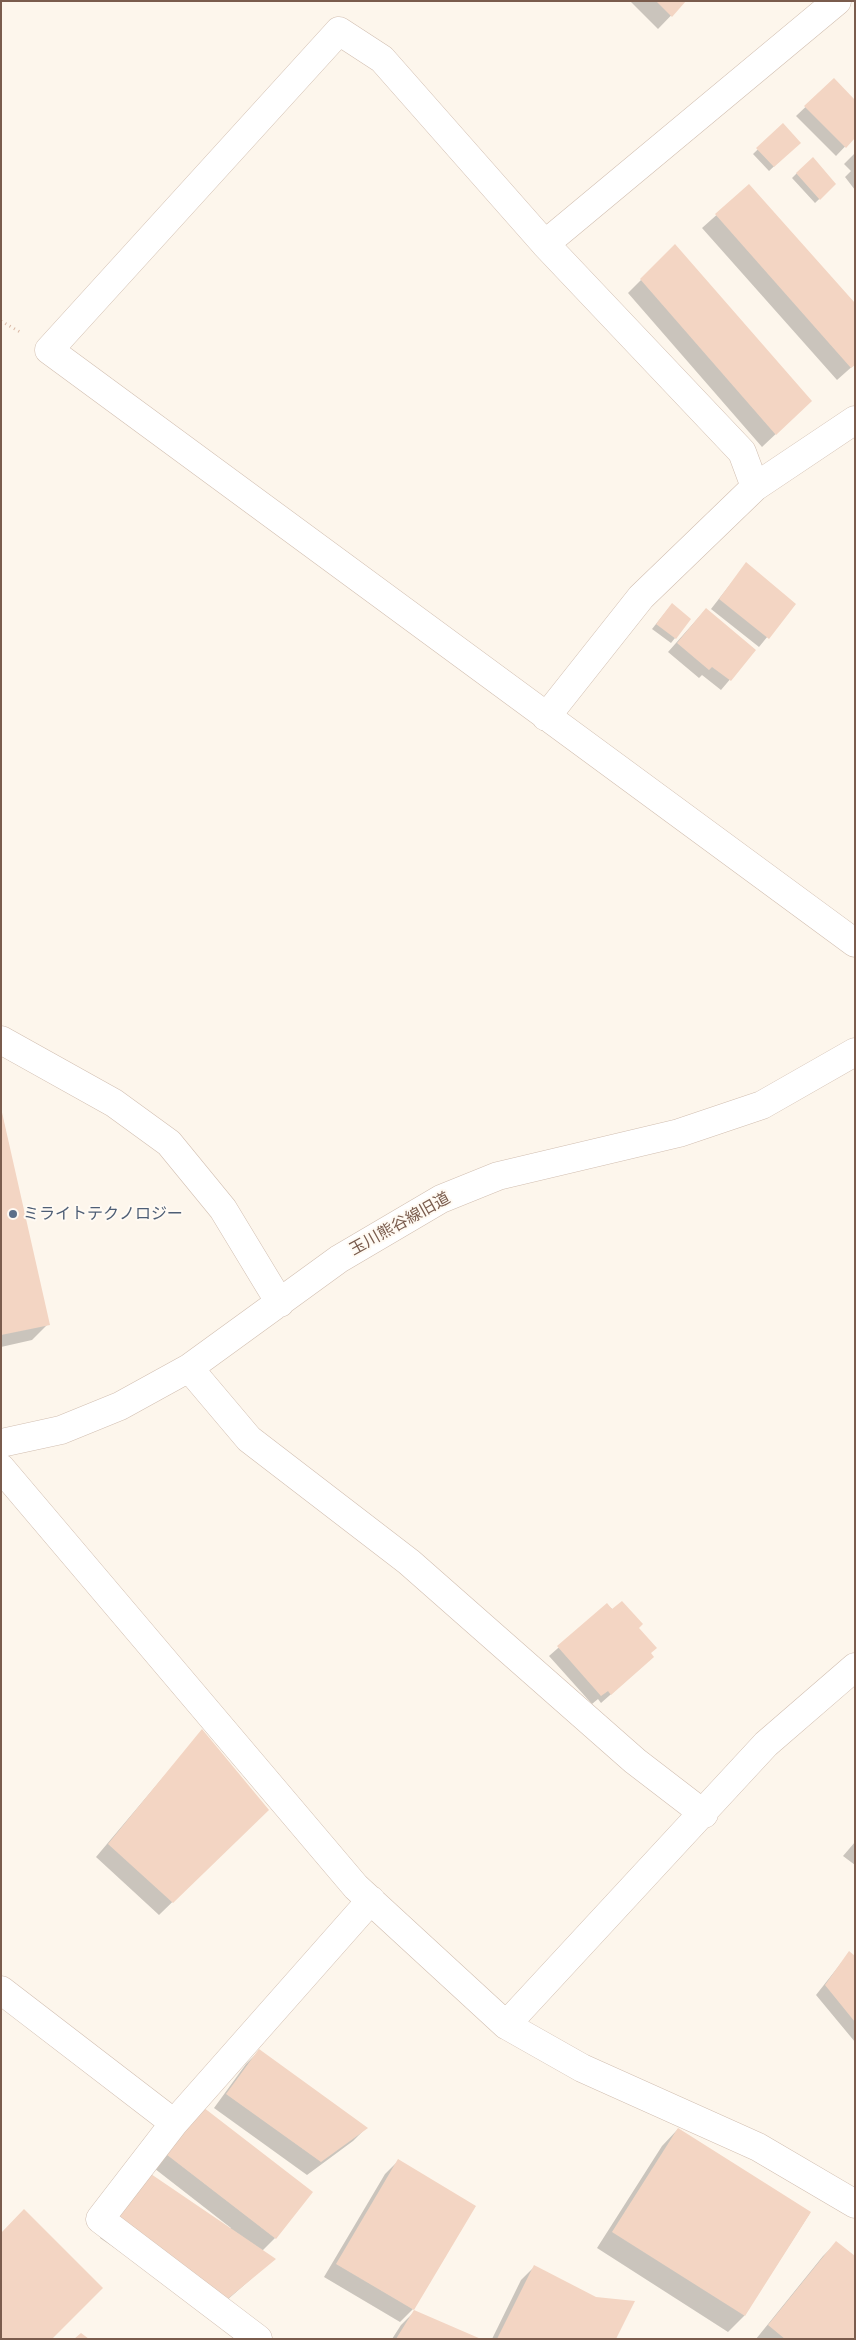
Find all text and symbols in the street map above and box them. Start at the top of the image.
street label: 玉川熊谷線旧道 [346,1188,454,1260]
place label: ミライトテクノロジー [23,1204,183,1224]
marker: ミライトテクノロジー [7,1208,19,1220]

